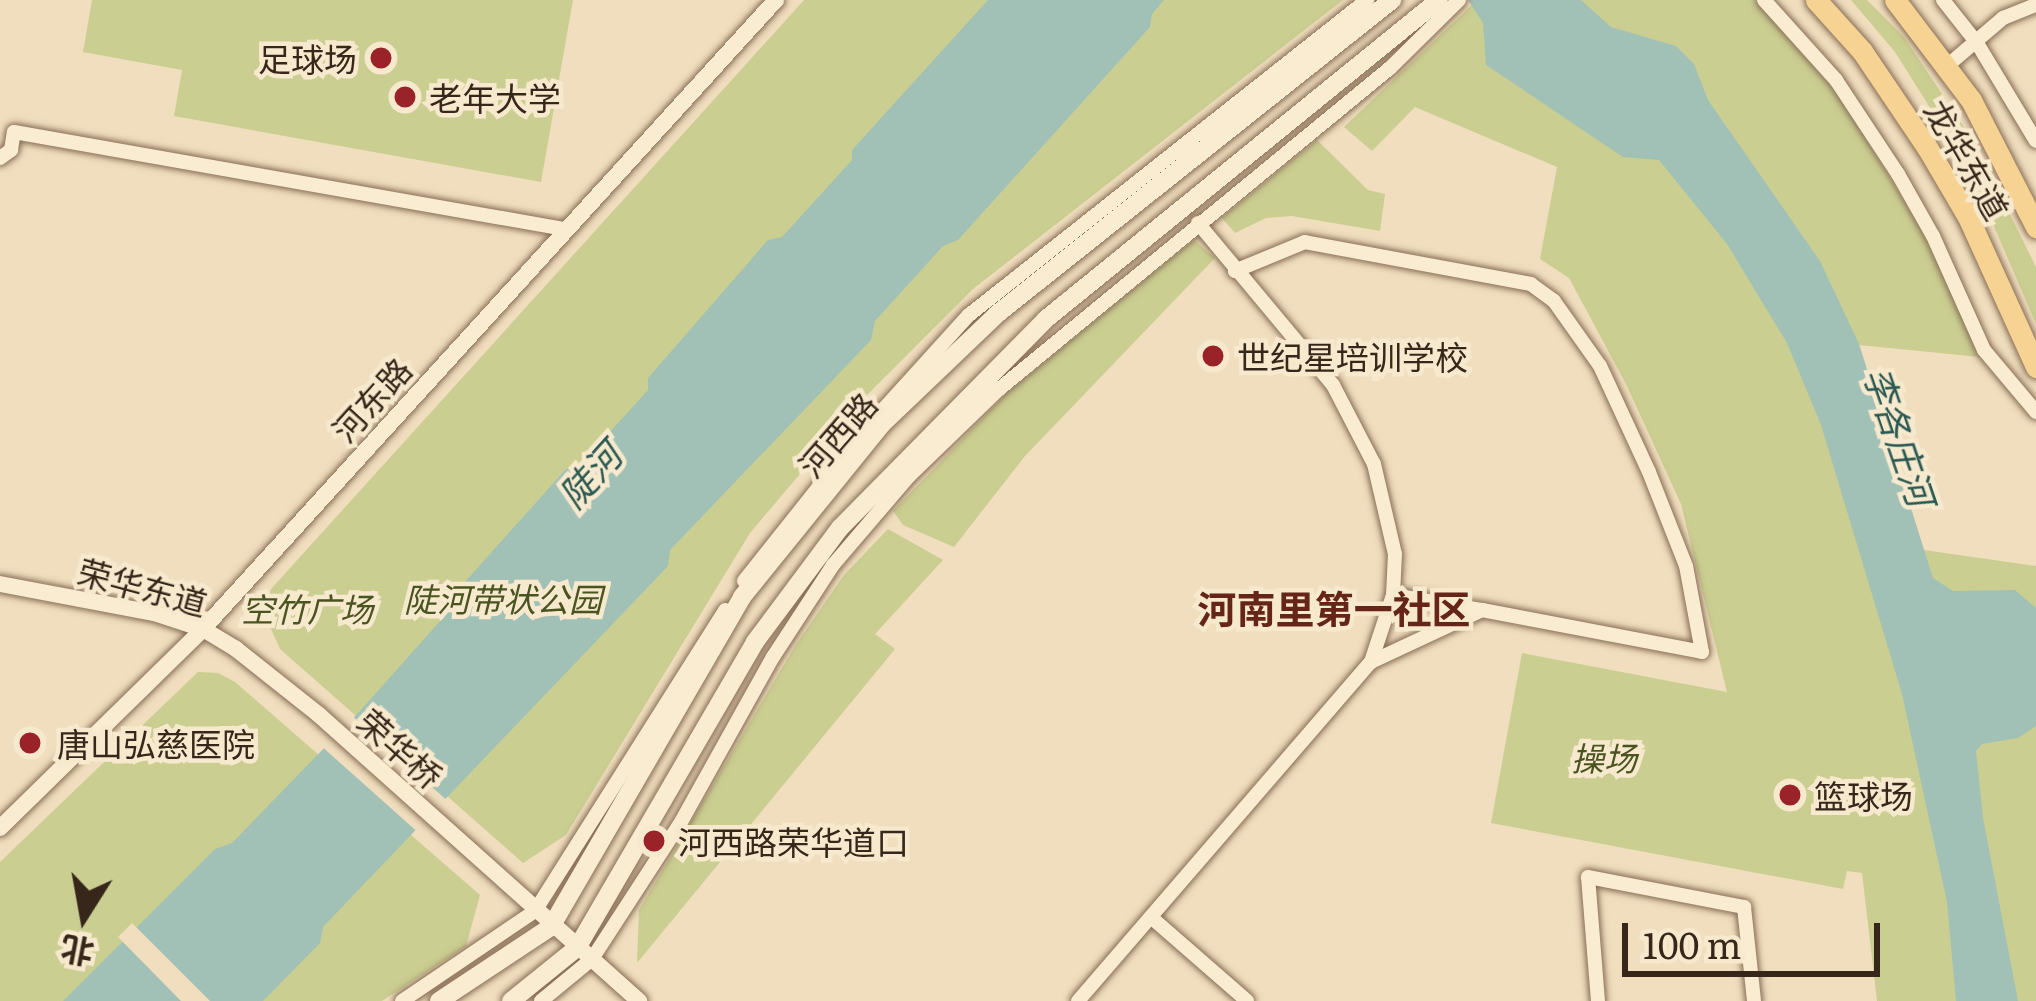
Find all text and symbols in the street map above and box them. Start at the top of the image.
place label: 足球场 [258,38,357,78]
marker: 足球场 [368,45,394,71]
place label: 老年大学 [429,77,561,117]
marker: 老年大学 [392,84,418,110]
street label: 龙华东道 [1918,92,2018,226]
place label: 世纪星培训学校 [1237,336,1468,376]
marker: 世纪星培训学校 [1200,343,1226,369]
street label: 河东路 [323,349,419,449]
water label: 李各庄河 [1857,361,1945,511]
street label: 河西路 [790,384,884,484]
water label: 陡河 [549,433,629,515]
street label: 荣华东道 [74,550,212,622]
park label: 陡河带状公园 [404,578,602,618]
district label: 河南里第一社区 [1198,584,1470,630]
park label: 空竹广场 [241,588,373,628]
street label: 荣华桥 [351,700,451,796]
place label: 唐山弘慈医院 [57,723,255,763]
marker: 唐山弘慈医院 [14,727,46,759]
park label: 操场 [1571,737,1637,777]
place label: 篮球场 [1814,775,1913,815]
marker: 篮球场 [1777,782,1803,808]
place label: 河西路荣华道口 [678,821,909,861]
marker: 河西路荣华道口 [641,828,667,854]
north arrow [24,857,144,977]
scale bar [1628,899,1886,973]
text: 100 m [1643,917,1741,970]
text: 北 [56,926,98,980]

